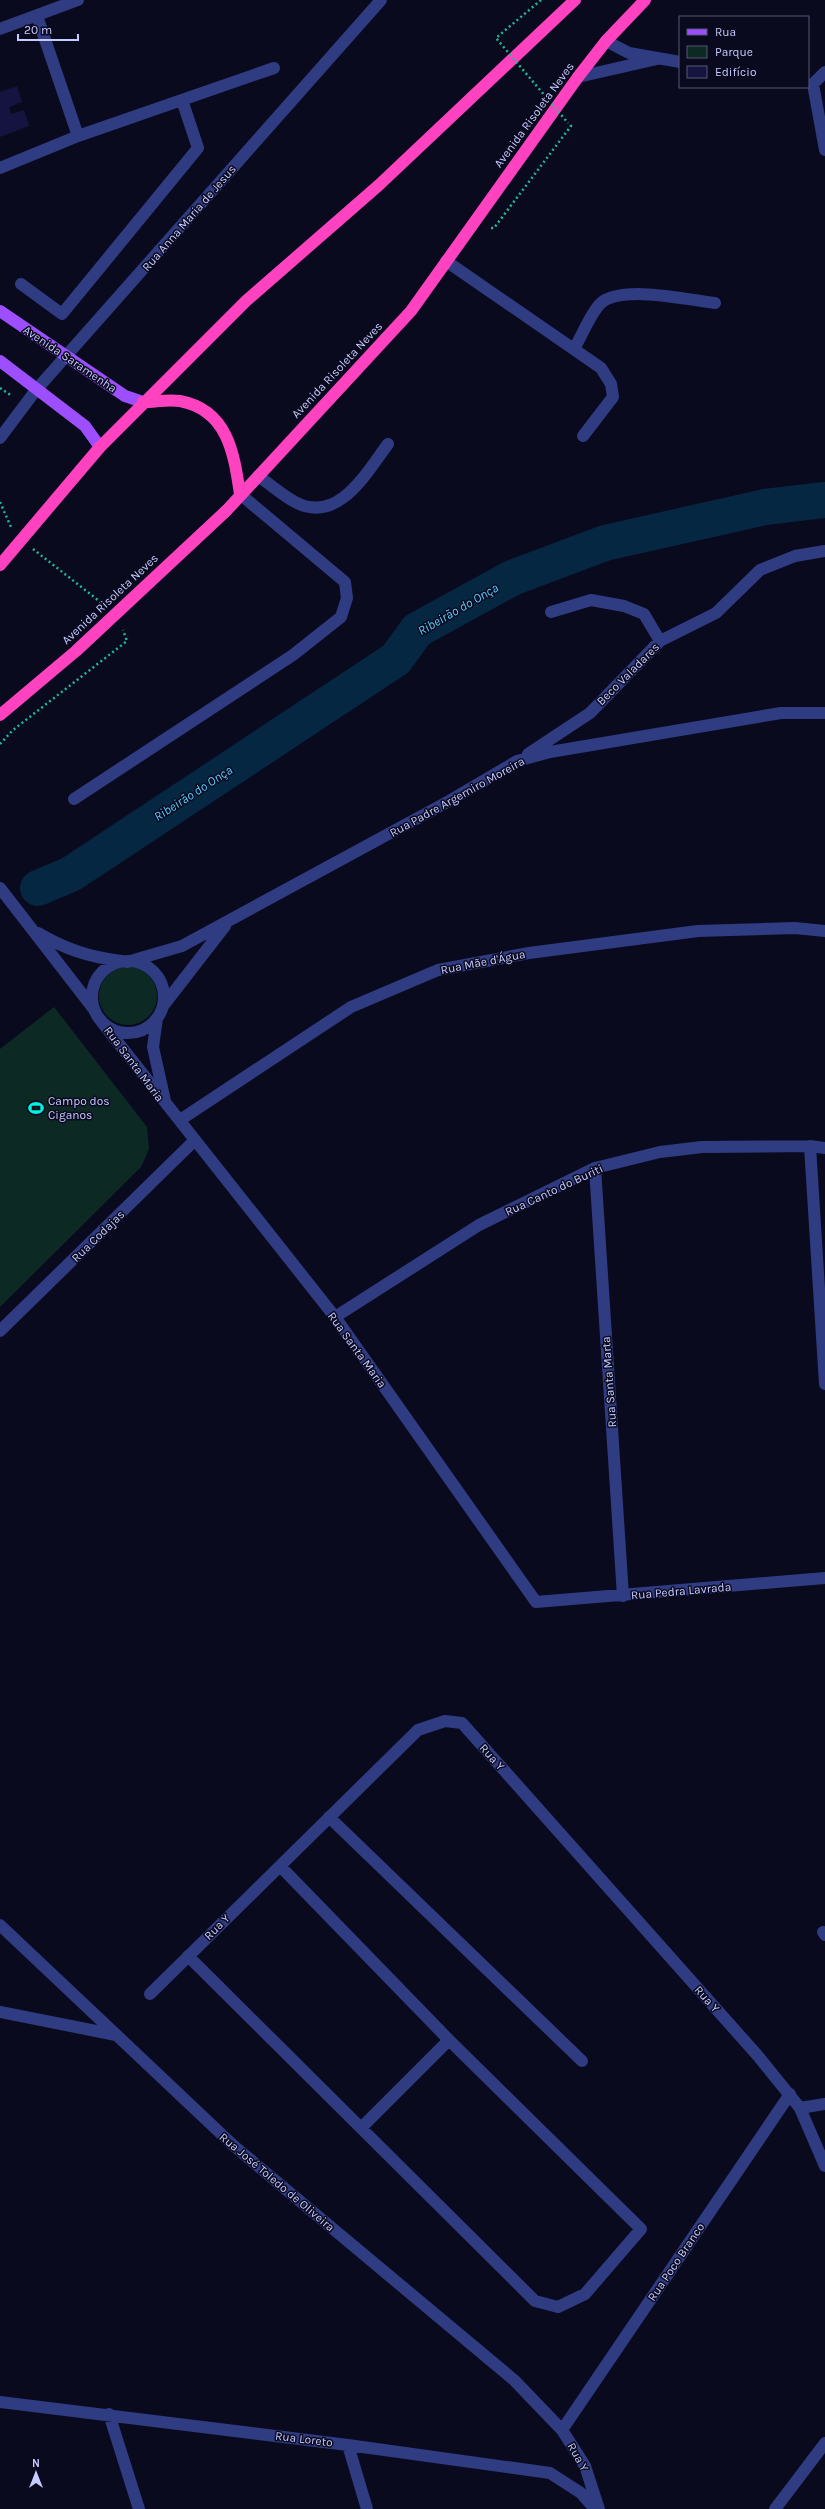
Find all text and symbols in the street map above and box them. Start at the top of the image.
scale bar [18,16,78,42]
legend [679,16,809,88]
text: 20 m [24,23,52,37]
text: Rua [715,25,736,39]
text: Parque [715,45,753,59]
street label: Avenida Risoleta Neves [491,60,577,170]
text: Edifício [715,65,756,79]
street label: Rua Anna Maria de Jesus [139,162,239,274]
street label: Avenida Risoleta Neves [289,319,385,421]
street label: Avenida Saramenha [21,323,119,395]
street label: Avenida Risoleta Neves [59,551,161,647]
water label: Ribeirão do Onça [415,580,501,638]
street label: Beco Valadares [594,640,662,708]
street label: Rua Padre Argemiro Moreira [387,754,527,840]
water label: Ribeirão do Onça [151,762,235,824]
street label: Rua Mãe d'Água [439,946,527,977]
street label: Rua Santa Maria [101,1024,167,1104]
place label: Campo dos Ciganos [48,1094,110,1122]
sports icon: Campo dos Ciganos [27,1099,45,1117]
street label: Rua Canto do Buriti [503,1161,605,1219]
street label: Rua Codajas [69,1207,127,1265]
street label: Rua Santa Maria [325,1309,389,1391]
street label: Rua Santa Marta [599,1336,619,1428]
street label: Rua Pedra Lavrada [630,1580,732,1602]
street label: Rua Y [477,1741,508,1773]
street label: Rua Y [201,1911,233,1943]
street label: Rua Y [692,1983,723,2015]
street label: Rua José Toledo de Oliveira [217,2130,337,2234]
street label: Rua Poco Branco [645,2220,707,2304]
street label: Rua Loreto [274,2429,334,2449]
street label: Rua Y [564,2440,592,2474]
north arrow [16,2453,56,2493]
text: N [32,2457,40,2470]

